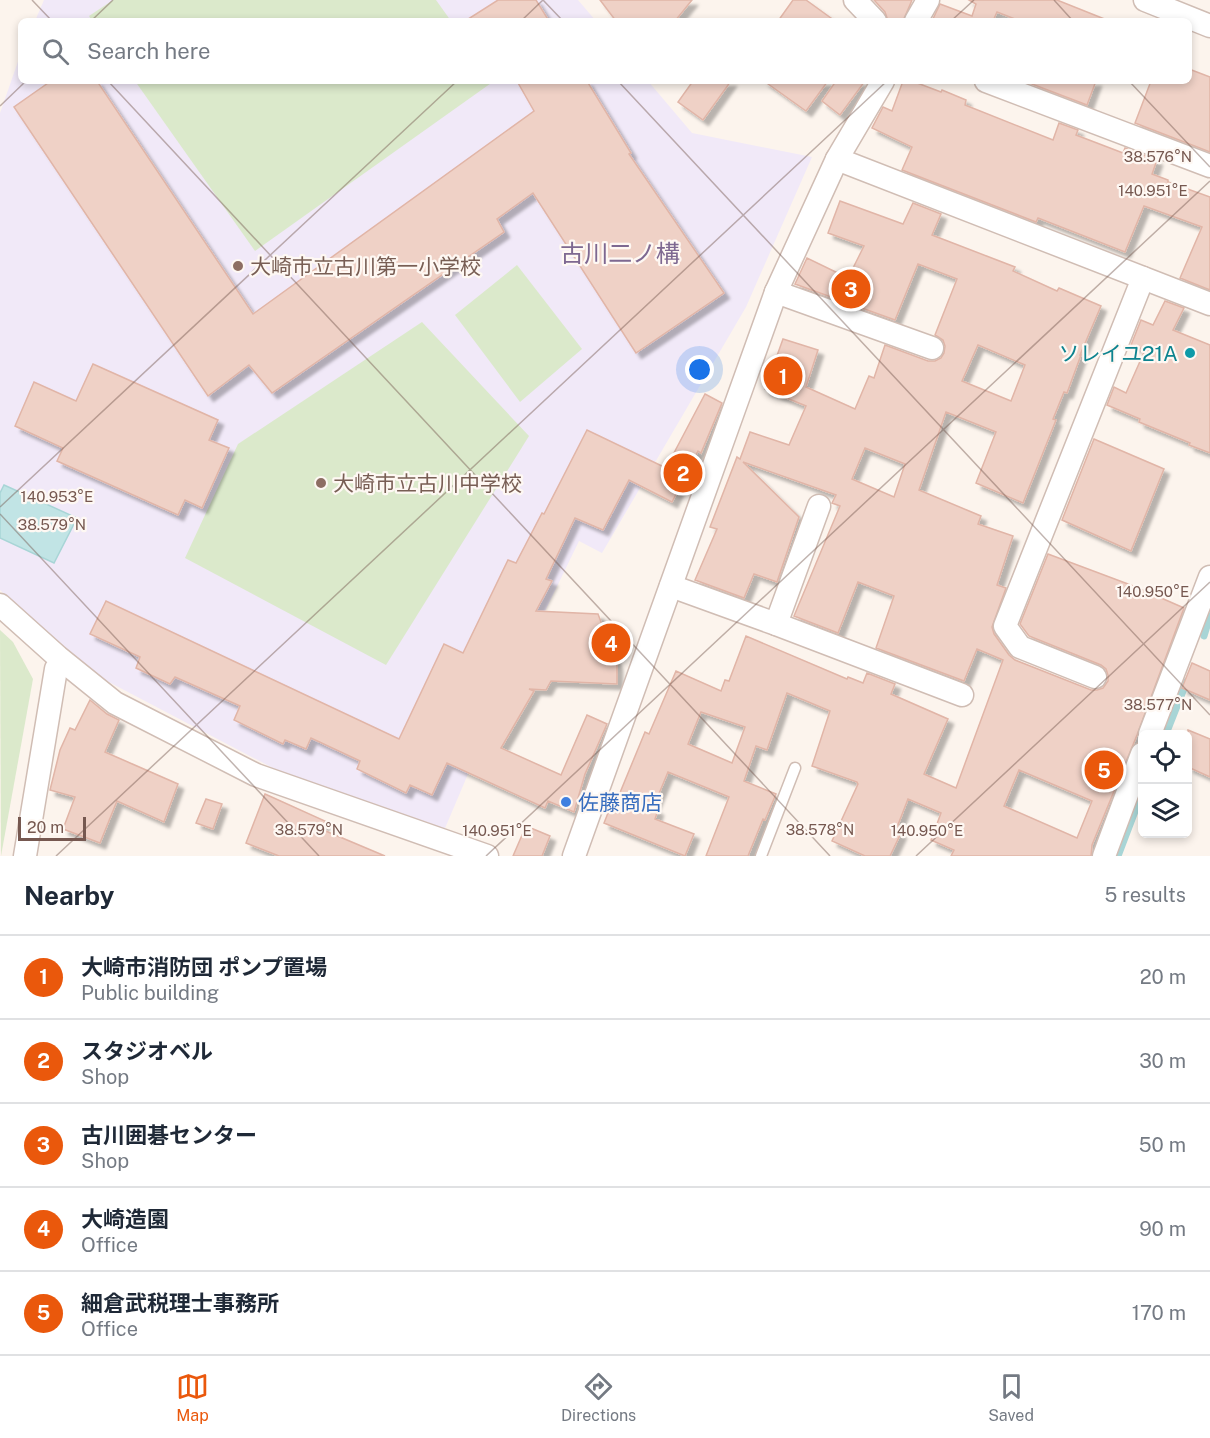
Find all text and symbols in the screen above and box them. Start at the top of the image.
search box [18,18,1192,84]
icon: search [39,35,72,68]
text: Search here [87,38,211,64]
text: 38.576°N [1124,148,1192,165]
text: 140.951°E [1118,182,1188,199]
district label: 古川二ノ構 [560,239,680,267]
place label: 大崎市立古川第一小学校 [250,254,481,279]
marker: 大崎市立古川第一小学校 [231,259,245,273]
pin: 3 [832,266,870,312]
place label: ソレイユ21A [1058,341,1178,366]
marker: ソレイユ21A [1183,346,1197,360]
pin: 1 [764,354,802,398]
your location [685,355,714,384]
pin: 2 [664,450,702,496]
place label: 大崎市立古川中学校 [333,471,522,496]
marker: 大崎市立古川中学校 [314,476,328,490]
text: 140.953°E [21,488,93,505]
text: 38.579°N [18,516,86,533]
text: 140.950°E [1117,583,1189,600]
pin: 4 [592,620,630,666]
text: 38.577°N [1124,696,1192,713]
map controls [1138,730,1192,838]
button: locate [1138,730,1192,784]
pin: 5 [1084,748,1124,792]
button: layers [1138,784,1192,838]
place label: 佐藤商店 [578,790,662,815]
marker: 佐藤商店 [559,795,573,809]
scale bar [18,814,86,842]
text: 20 m [27,818,64,837]
text: 38.579°N [275,821,343,838]
text: 38.578°N [786,821,854,838]
text: 140.951°E [462,822,532,839]
text: 140.950°E [891,822,963,839]
text: Nearby [24,880,114,911]
text: 5 results [1104,883,1186,907]
text: 大崎市消防団 ポンプ置場 [81,954,327,980]
text: 1 [39,965,48,989]
text: 20 m [1140,965,1186,989]
text: Public building [81,981,219,1005]
text: スタジオベル [81,1038,213,1064]
text: 2 [37,1049,50,1073]
text: 30 m [1139,1049,1186,1073]
text: Shop [81,1065,129,1089]
text: 古川囲碁センター [81,1122,257,1148]
text: 3 [37,1133,50,1157]
text: 50 m [1139,1133,1186,1157]
text: Shop [81,1149,129,1173]
text: 大崎造園 [81,1206,169,1232]
text: 4 [37,1217,50,1241]
text: 90 m [1139,1217,1186,1241]
text: Office [81,1233,138,1257]
text: 細倉武税理士事務所 [81,1290,279,1316]
text: 5 [37,1301,50,1325]
text: 170 m [1132,1301,1186,1325]
text: Office [81,1317,138,1341]
tab: Map [176,1370,209,1425]
tab: Directions [561,1370,636,1425]
tab: Saved [988,1370,1034,1425]

